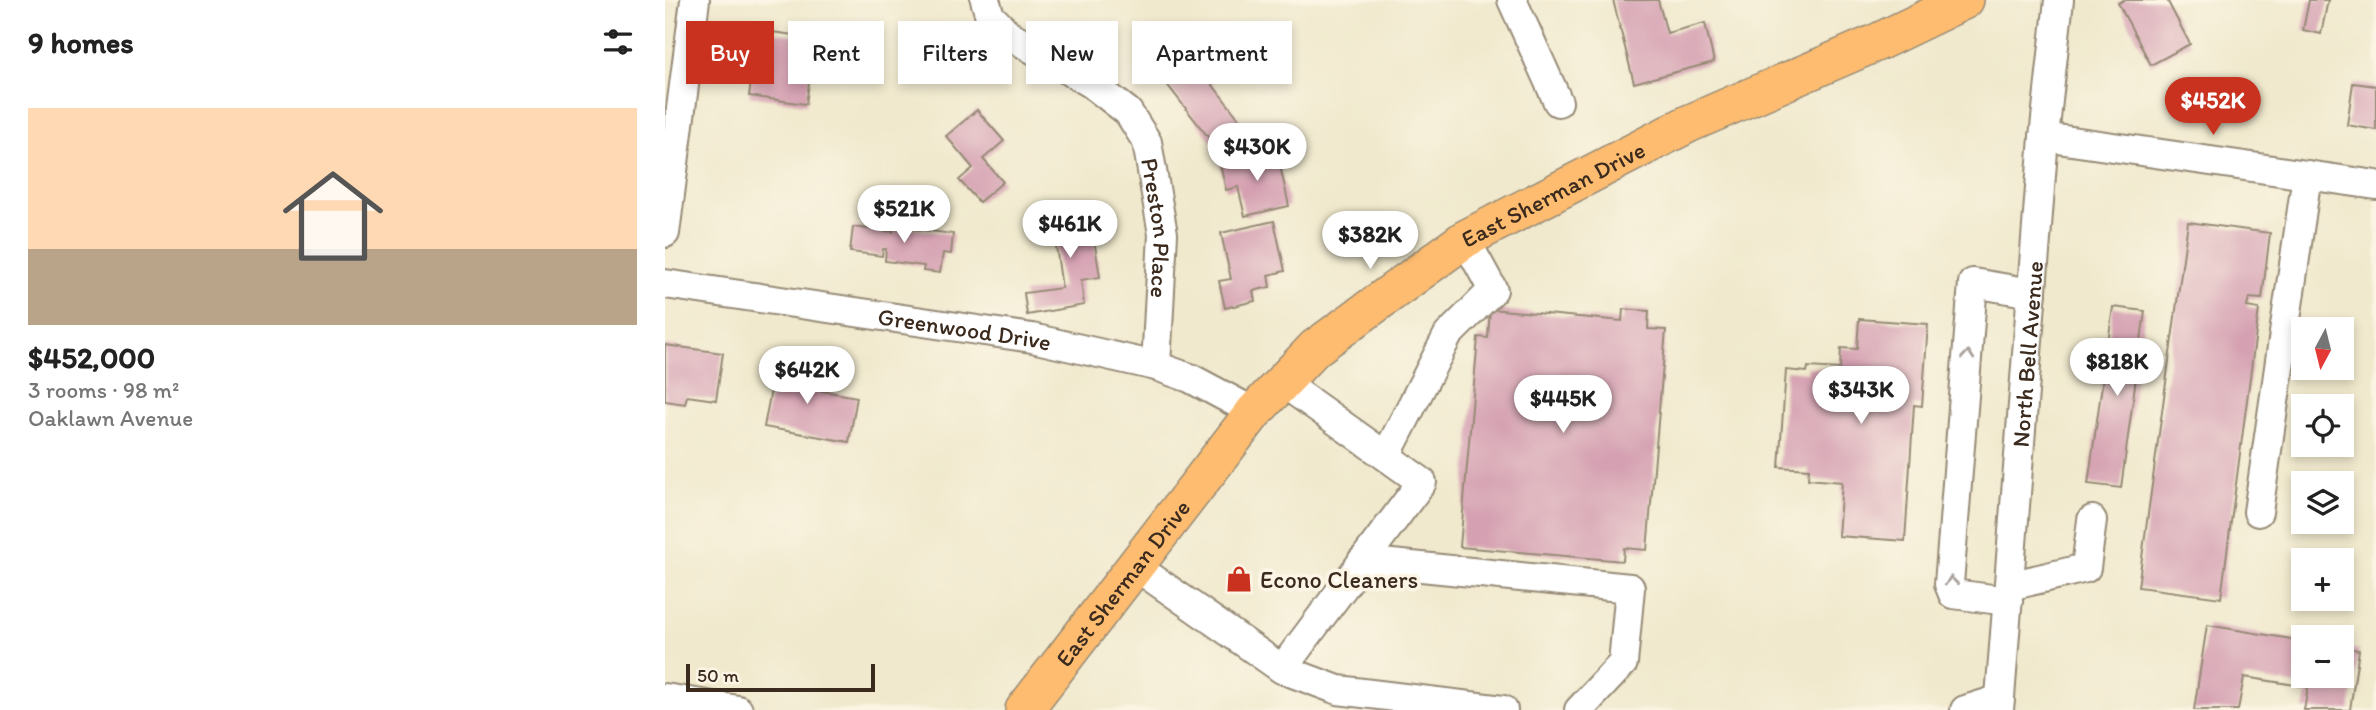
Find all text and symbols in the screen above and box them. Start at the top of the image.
chip: Buy [686,21,774,84]
chip: Rent [788,21,884,84]
chip: Filters [898,21,1012,84]
chip: New [1026,21,1118,84]
chip: Apartment [1132,21,1292,84]
icon: filters [599,23,637,61]
text: 9 homes [28,24,134,61]
pin: $452K [2164,78,2262,137]
text: $452K [2181,86,2245,114]
pin: $430K [1208,124,1306,183]
text: $430K [1224,132,1290,160]
street label: East Sherman Drive [1456,134,1650,253]
icon: home [270,153,396,279]
street label: Preston Place [1135,155,1178,299]
pin: $521K [855,186,953,245]
text: $521K [873,194,935,222]
pin: $461K [1021,201,1119,260]
text: $461K [1038,209,1102,237]
pin: $382K [1321,212,1419,271]
text: $382K [1338,220,1402,248]
street label: North Bell Avenue [2005,260,2049,448]
street label: Greenwood Drive [876,301,1054,356]
north arrow [2291,317,2354,380]
map controls [2291,317,2354,688]
pin: $818K [2068,338,2166,398]
text: $452,000 [28,339,155,376]
pin: $642K [758,346,856,406]
text: $818K [2086,347,2148,375]
one-way arrow [1960,349,1975,360]
text: $642K [775,355,839,383]
pin: $343K [1812,366,1910,426]
text: $343K [1828,375,1894,403]
text: 3 rooms · 98 m² [28,376,179,404]
pin: $445K [1514,376,1612,435]
text: $445K [1530,384,1596,412]
button: locate [2291,394,2354,457]
text: Oaklawn Avenue [28,404,193,432]
button: layers [2291,471,2354,534]
street label: East Sherman Drive [1049,493,1196,672]
button: + [2291,548,2354,611]
shop icon: Econo Cleaners [1224,564,1254,594]
place label: Econo Cleaners [1260,565,1418,594]
one-way arrow [1944,575,1959,587]
button: − [2291,625,2354,688]
scale bar [686,661,875,693]
text: 50 m [697,664,739,687]

